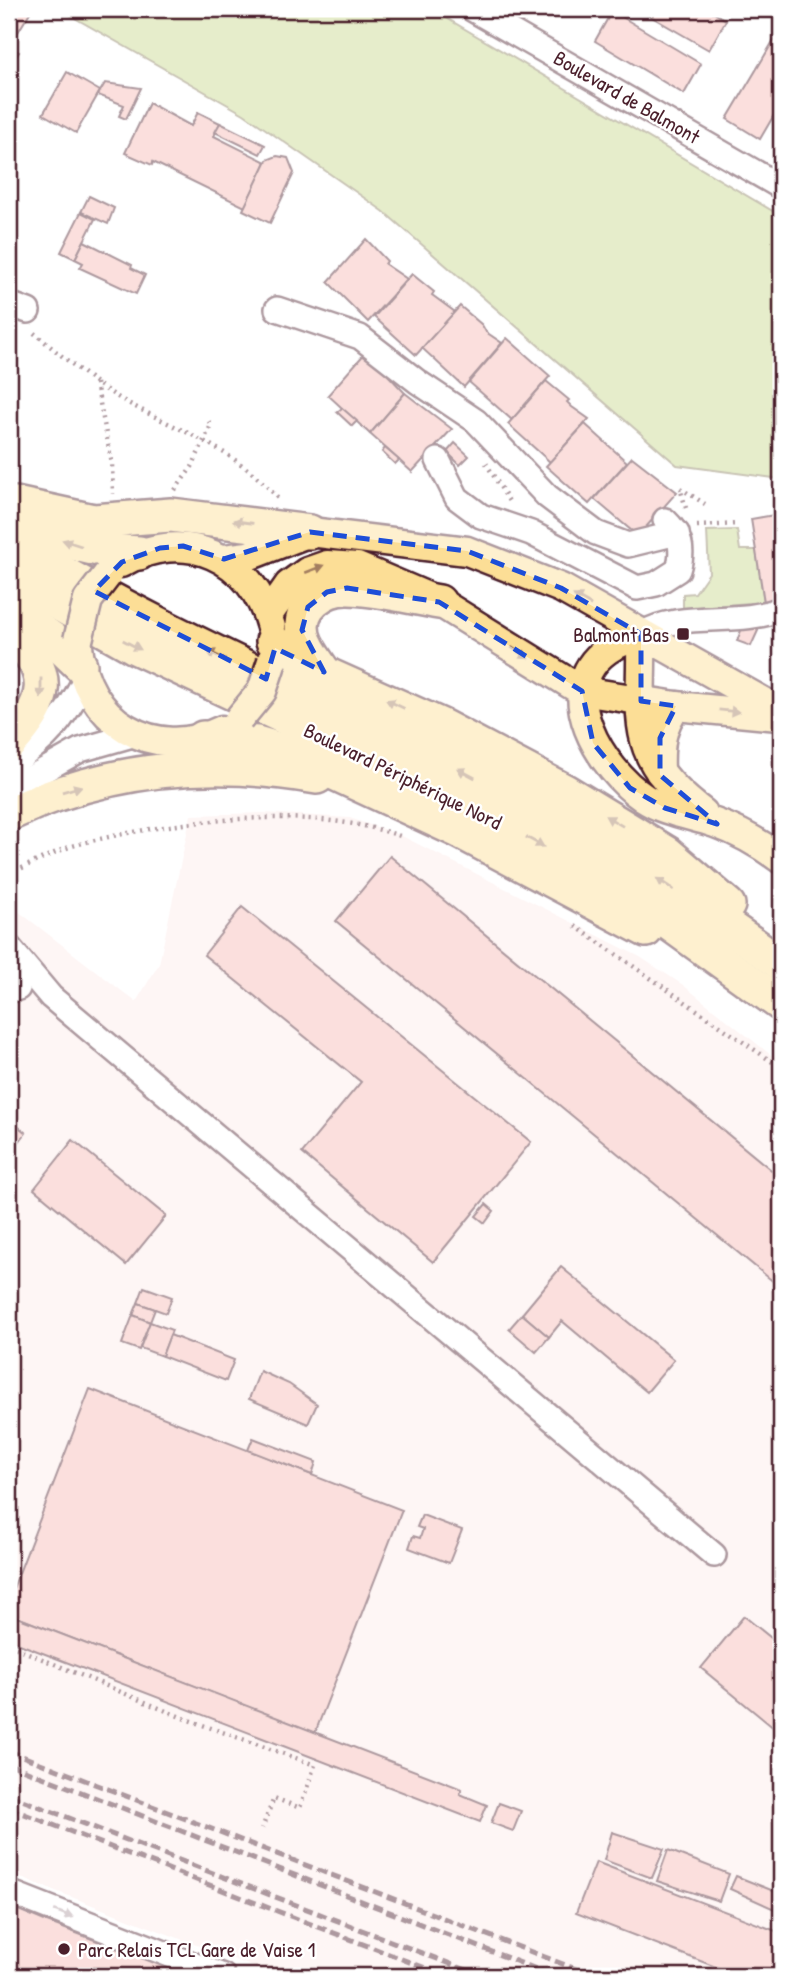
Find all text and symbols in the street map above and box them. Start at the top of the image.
street label: Boulevard de Balmont [549,43,706,151]
one-way arrow [231,516,253,527]
one-way arrow [62,537,83,547]
one-way arrow [305,563,326,574]
one-way arrow [572,594,592,606]
place label: Balmont Bas [573,620,669,649]
marker: Balmont Bas [675,626,691,642]
one-way arrow [122,640,142,651]
one-way arrow [511,646,529,660]
one-way arrow [206,650,226,661]
one-way arrow [35,677,47,699]
one-way arrow [385,698,405,710]
one-way arrow [718,706,740,717]
street label: Boulevard Périphérique Nord [299,715,507,837]
one-way arrow [456,767,476,778]
one-way arrow [62,784,83,794]
one-way arrow [604,814,623,827]
one-way arrow [525,835,545,847]
one-way arrow [655,877,674,890]
one-way arrow [53,1908,74,1919]
place label: Parc Relais TCL Gare de Vaise 1 [78,1935,315,1964]
marker: Parc Relais TCL Gare de Vaise 1 [56,1941,72,1957]

